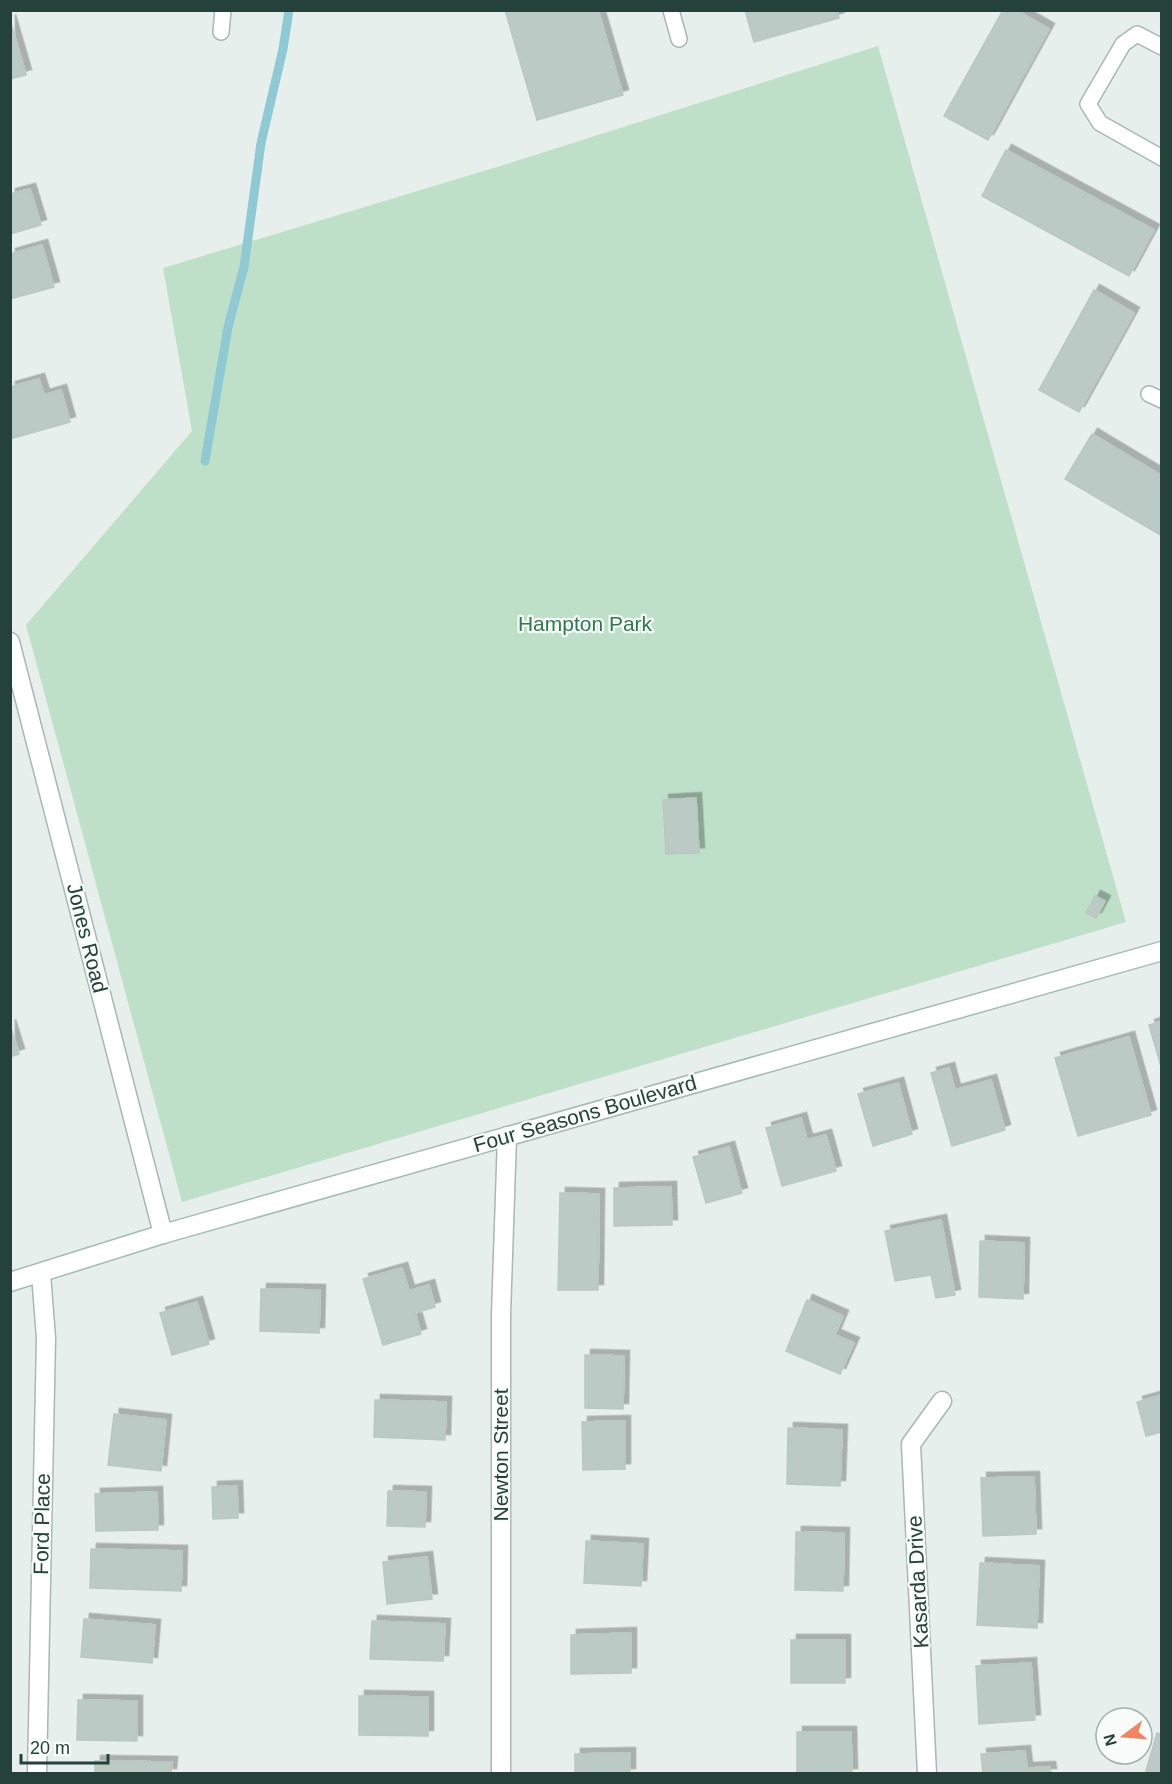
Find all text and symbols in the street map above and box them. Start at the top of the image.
park label: Hampton Park [518,612,653,635]
street label: Jones Road [63,881,112,995]
street label: Four Seasons Boulevard [471,1071,699,1156]
street label: Newton Street [489,1388,512,1522]
street label: Ford Place [29,1473,54,1575]
street label: Kasarda Drive [903,1515,932,1649]
north arrow [1094,1706,1154,1766]
scale bar [21,1727,108,1765]
text: N [1100,1732,1120,1748]
text: 20 m [30,1738,70,1758]

